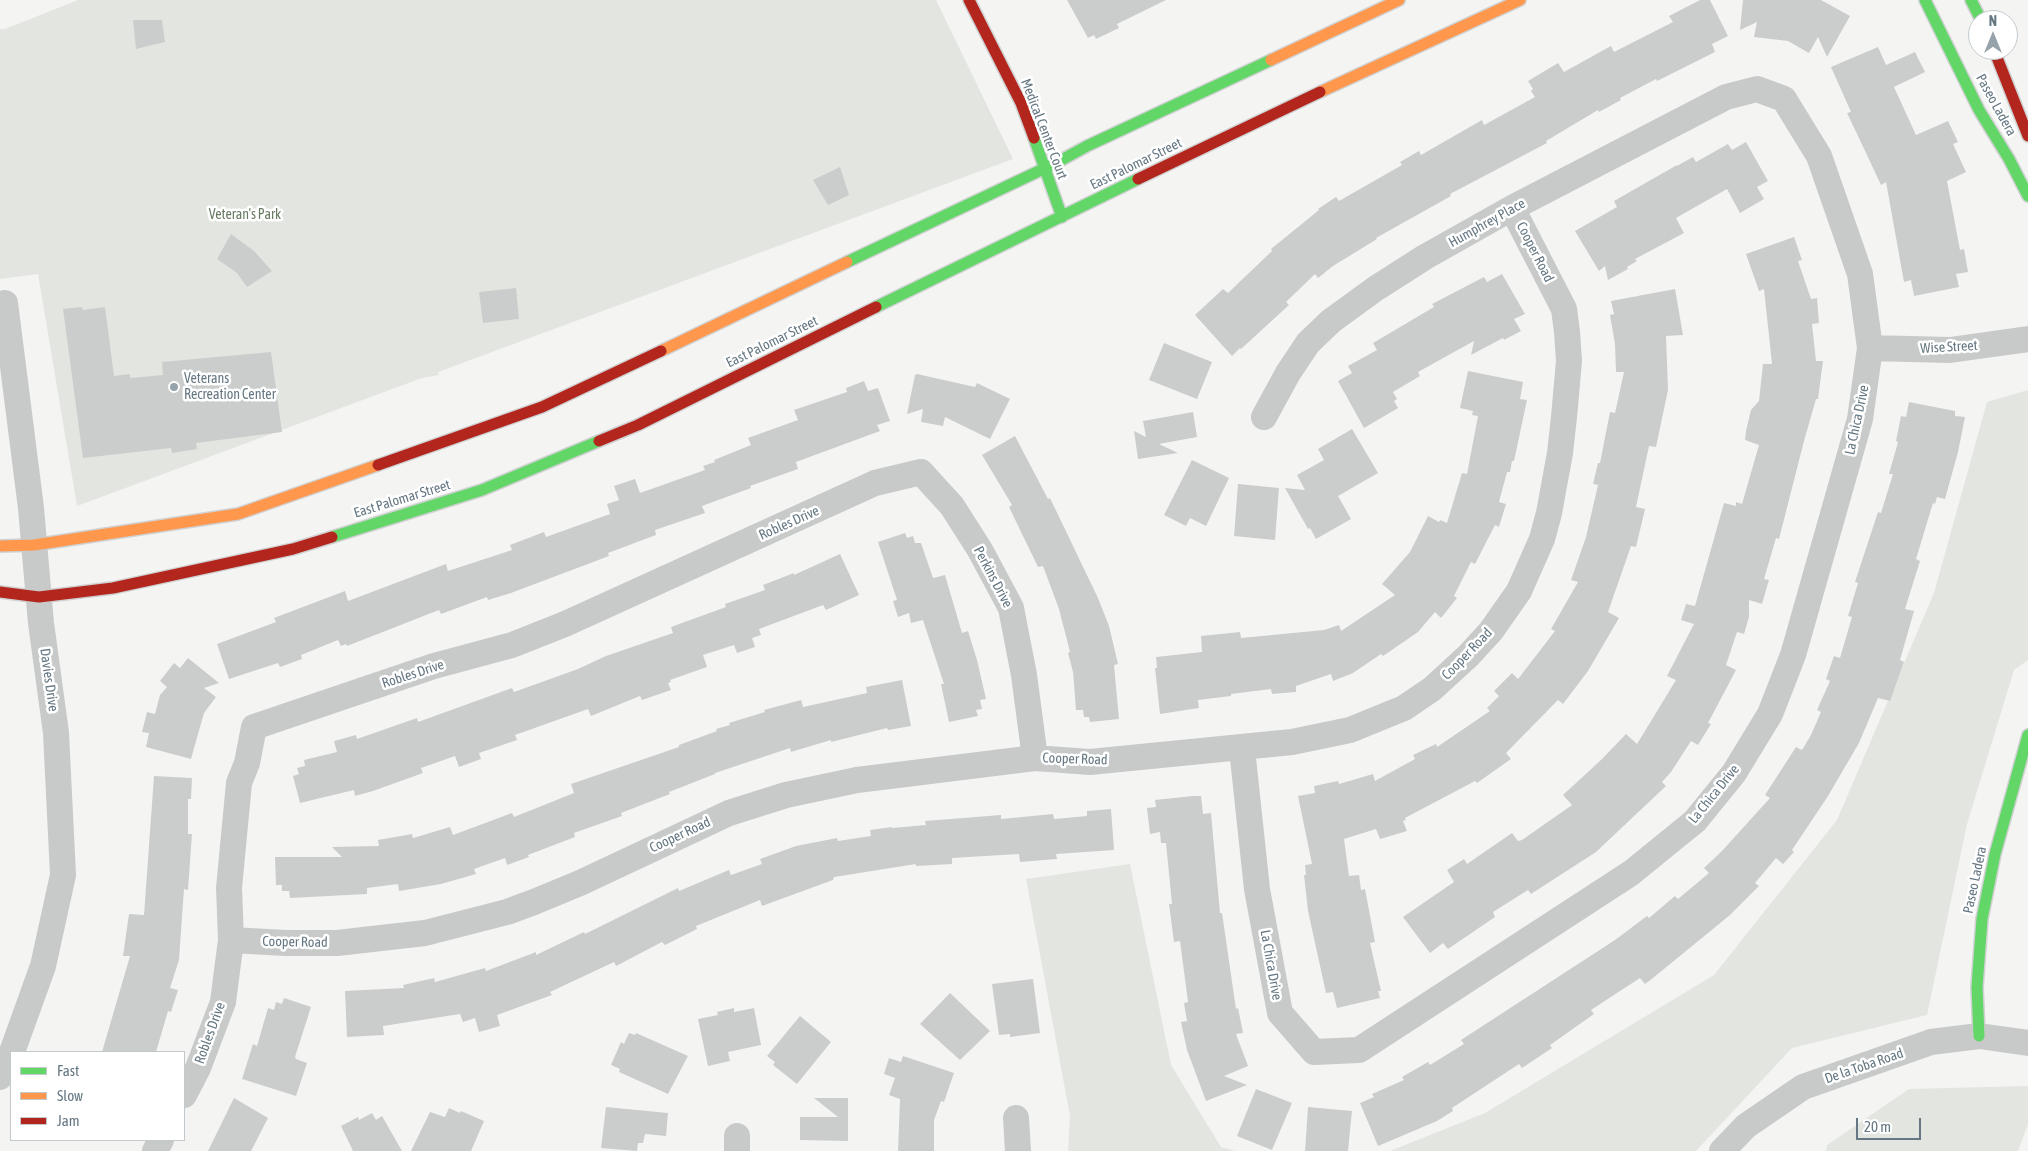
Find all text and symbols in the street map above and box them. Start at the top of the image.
north arrow [1968,10,2018,60]
text: N [1989,13,1997,29]
street label: Paseo Ladera [1972,71,2020,139]
street label: Medical Center Court [1017,76,1071,182]
street label: East Palomar Street [1087,135,1185,193]
street label: Humphrey Place [1446,195,1528,251]
park label: Veteran's Park [209,207,281,223]
street label: Cooper Road [1513,219,1557,285]
street label: East Palomar Street [723,313,821,371]
street label: Wise Street [1920,337,1978,357]
place label: Veterans Recreation Center [184,371,276,404]
marker: Veterans Recreation Center [168,381,180,393]
street label: La Chica Drive [1841,384,1873,456]
street label: East Palomar Street [352,476,452,522]
street label: Robles Drive [756,502,822,544]
street label: Perkins Drive [970,543,1016,611]
street label: Cooper Road [1438,625,1496,683]
street label: Davies Drive [36,647,62,713]
street label: Robles Drive [380,656,446,692]
street label: Cooper Road [1042,749,1108,769]
street label: La Chica Drive [1685,761,1743,827]
street label: Cooper Road [647,814,713,856]
street label: Paseo Ladera [1960,845,1990,915]
street label: La Chica Drive [1257,929,1285,1001]
street label: Cooper Road [262,933,328,951]
street label: Robles Drive [191,1000,229,1066]
street label: De la Toba Road [1823,1045,1905,1087]
legend [10,1051,185,1141]
text: Fast [57,1062,79,1079]
text: Slow [57,1087,83,1104]
scale bar [1858,1108,1923,1140]
text: Jam [57,1112,80,1129]
text: 20 m [1864,1118,1891,1135]

